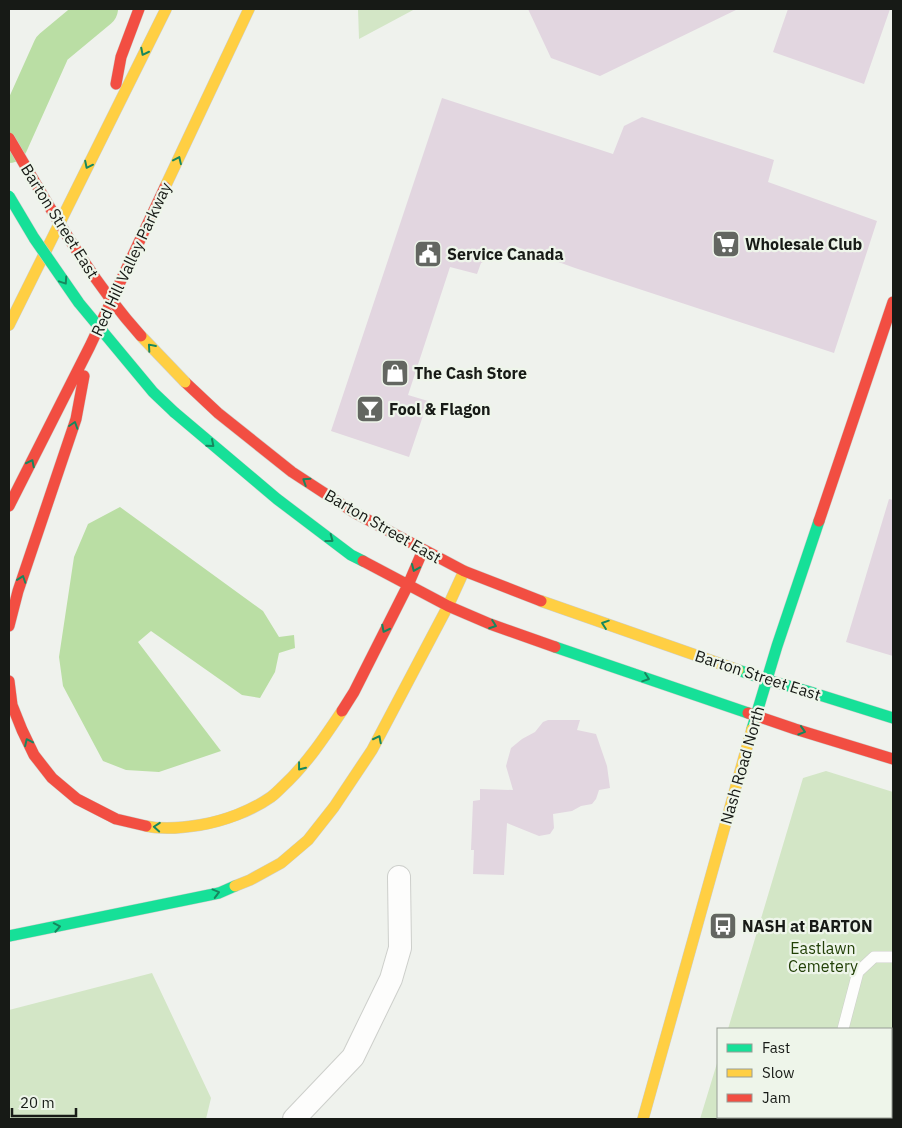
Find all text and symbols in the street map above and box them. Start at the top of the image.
one-way arrow [140,47,150,56]
one-way arrow [171,156,182,165]
one-way arrow [84,159,94,168]
street label: Barton Street East [17,160,103,282]
street label: Red Hill Valley Parkway [87,179,175,339]
supermarket icon: Wholesale Club [711,229,741,259]
place label: Wholesale Club [745,234,863,254]
public building icon: Service Canada [413,239,443,269]
place label: Service Canada [447,244,564,264]
one-way arrow [58,276,67,285]
one-way arrow [148,343,157,352]
shop icon: The Cash Store [380,358,410,388]
place label: The Cash Store [414,363,527,383]
bar icon: Fool & Flagon [355,394,385,424]
place label: Fool & Flagon [389,399,490,419]
one-way arrow [68,421,78,430]
one-way arrow [205,438,214,447]
one-way arrow [25,459,35,468]
one-way arrow [302,477,311,487]
street label: Barton Street East [321,485,445,567]
one-way arrow [324,533,334,542]
one-way arrow [411,563,422,572]
one-way arrow [16,575,26,584]
one-way arrow [488,619,497,629]
one-way arrow [601,620,610,630]
one-way arrow [381,624,391,633]
street label: Barton Street East [693,645,823,705]
one-way arrow [642,672,650,682]
street label: Nash Road North [716,704,768,826]
one-way arrow [797,725,806,735]
one-way arrow [372,735,382,744]
one-way arrow [23,738,34,747]
one-way arrow [298,762,307,771]
one-way arrow [153,822,161,833]
one-way arrow [211,889,219,899]
bus stop icon: NASH at BARTON [708,911,738,941]
place label: NASH at BARTON [742,916,873,936]
one-way arrow [52,922,61,932]
park label: Eastlawn Cemetery [788,938,858,976]
legend [717,1028,892,1118]
text: Fast [762,1038,790,1057]
text: Slow [762,1063,795,1082]
scale bar [12,1086,76,1118]
text: Jam [762,1088,791,1107]
text: 20 m [20,1093,55,1112]

